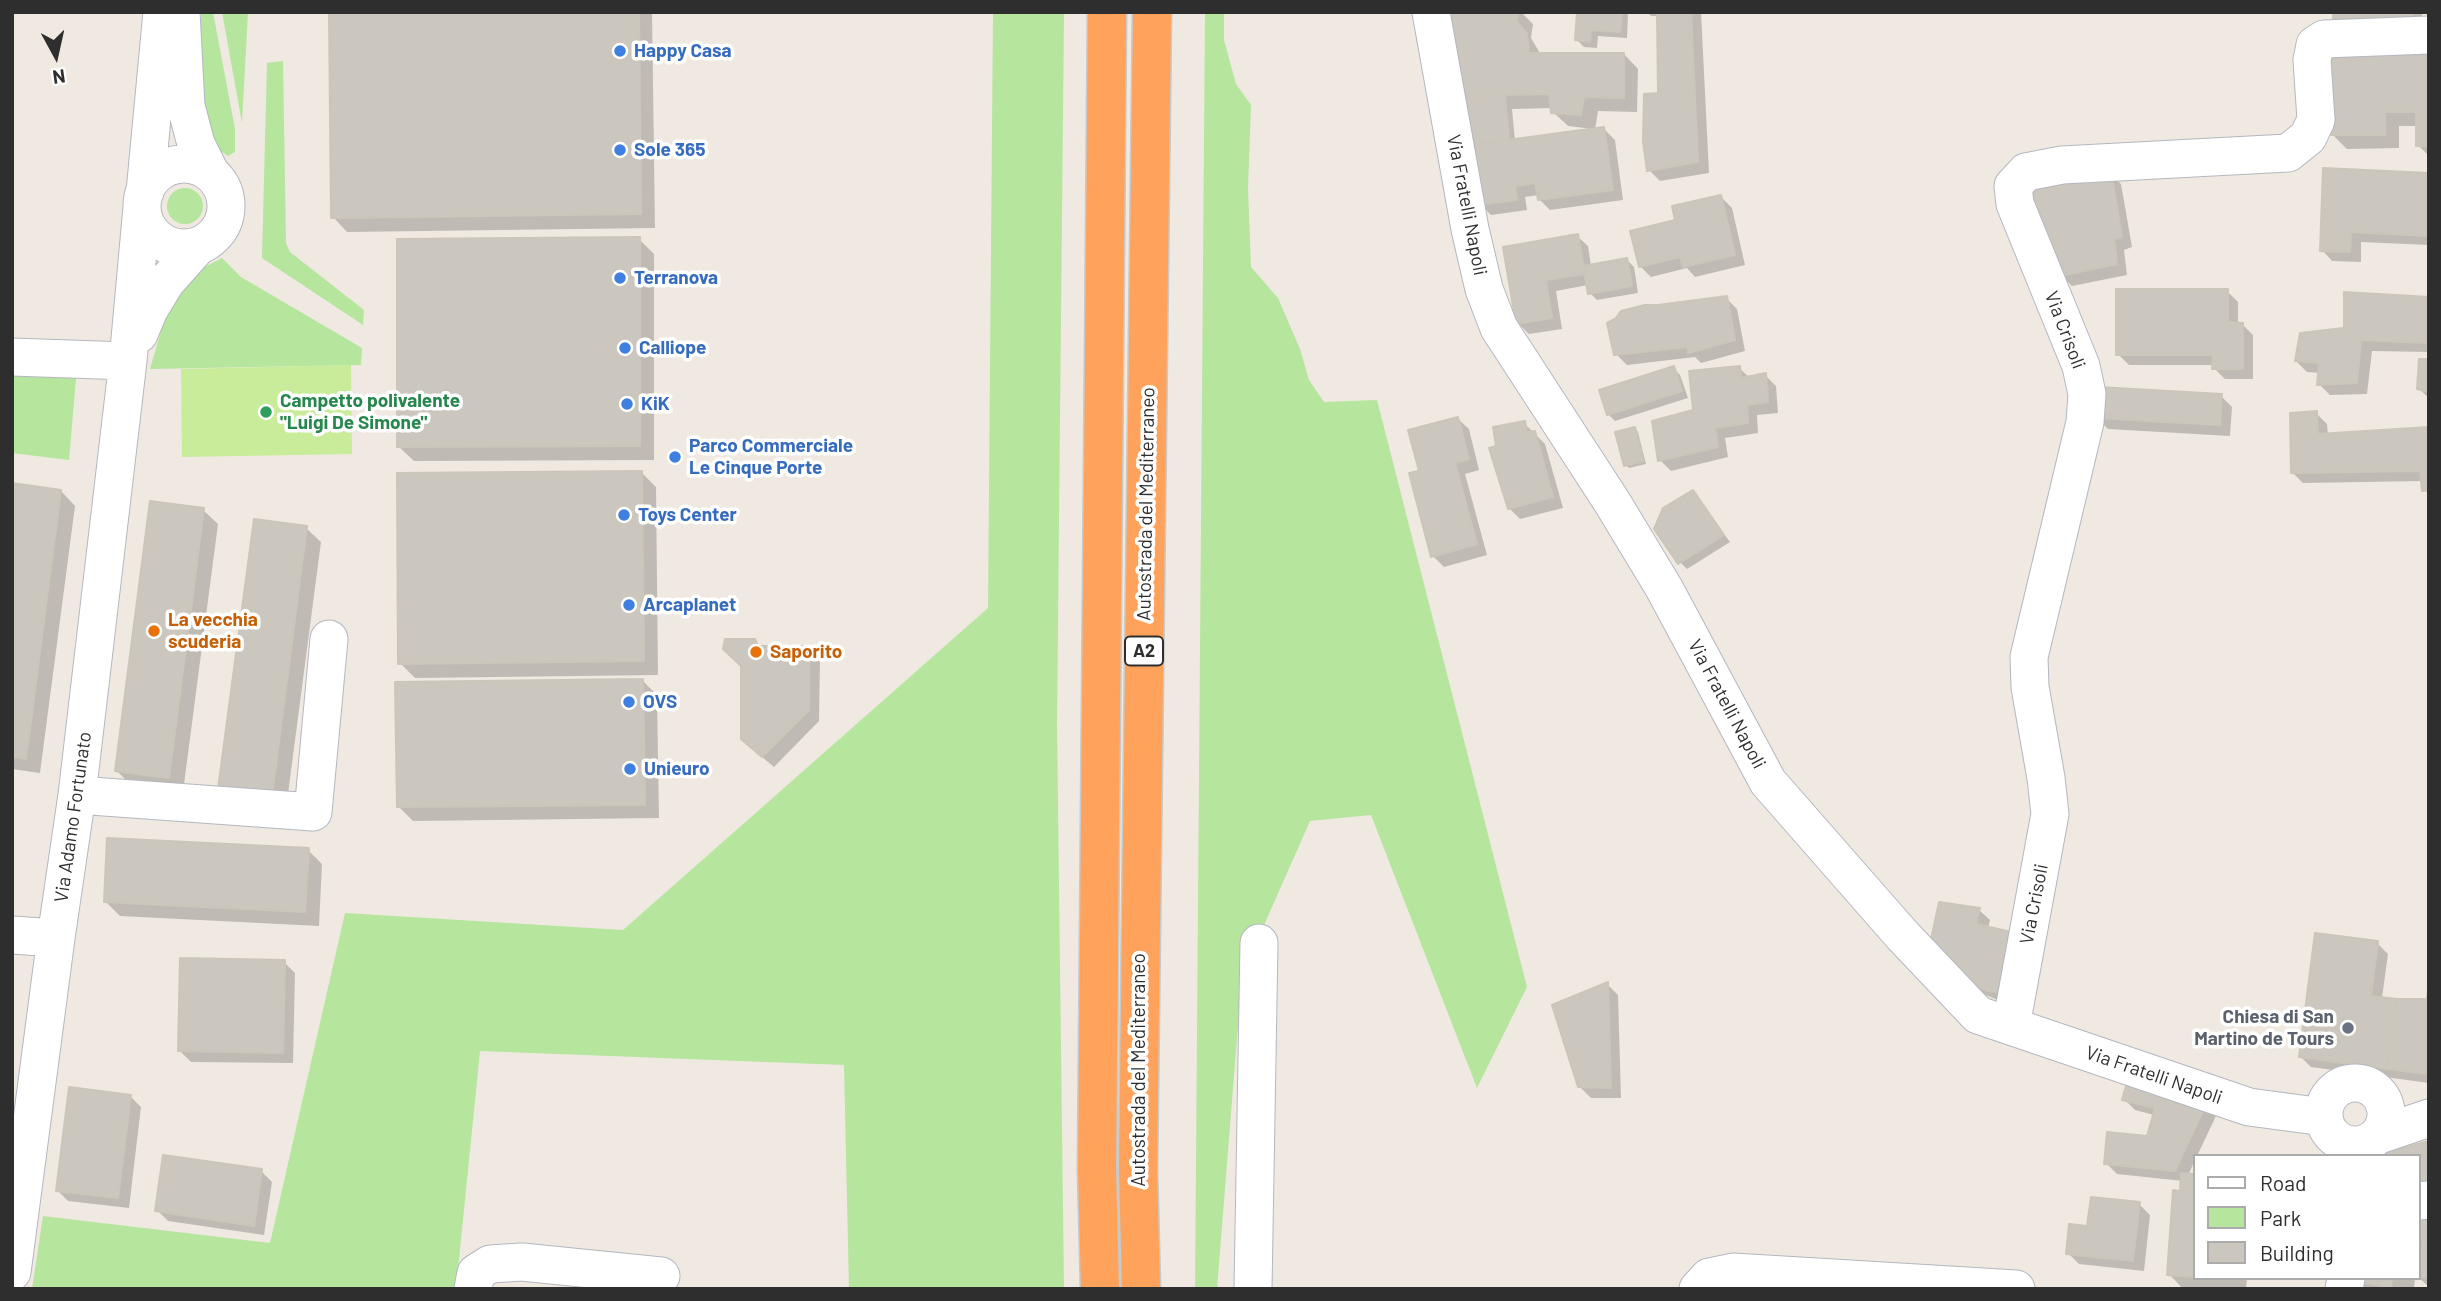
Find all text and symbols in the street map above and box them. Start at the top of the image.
north arrow [21,21,91,91]
place label: Happy Casa [634,40,732,62]
marker: Happy Casa [612,43,628,59]
text: N [51,65,67,90]
street label: Via Fratelli Napoli [1442,133,1492,277]
place label: Sole 365 [634,139,705,161]
marker: Sole 365 [612,142,628,158]
place label: Terranova [634,267,718,289]
marker: Terranova [612,270,628,286]
street label: Via Crisoli [2040,288,2090,372]
place label: Calliope [639,337,706,359]
marker: Calliope [617,340,633,356]
street label: Autostrada del Mediterraneo [1133,387,1159,621]
place label: Campetto polivalente "Luigi De Simone" [280,390,460,434]
place label: KiK [641,393,670,415]
marker: KiK [619,396,635,412]
marker: Campetto polivalente "Luigi De Simone" [258,404,274,420]
place label: Parco Commerciale Le Cinque Porte [689,435,853,479]
marker: Parco Commerciale Le Cinque Porte [667,449,683,465]
place label: Toys Center [638,504,737,526]
marker: Toys Center [616,507,632,523]
place label: Arcaplanet [643,594,736,616]
marker: Arcaplanet [621,597,637,613]
place label: La vecchia scuderia [168,609,258,653]
marker: La vecchia scuderia [146,623,162,639]
street label: Via Fratelli Napoli [1683,635,1771,773]
road number: A2 [1125,636,1163,666]
place label: Saporito [770,641,842,663]
marker: Saporito [748,644,764,660]
place label: OVS [643,691,677,713]
marker: OVS [621,694,637,710]
street label: Via Adamo Fortunato [50,730,96,904]
place label: Unieuro [644,758,710,780]
marker: Unieuro [622,761,638,777]
street label: Via Crisoli [2015,862,2053,946]
street label: Autostrada del Mediterraneo [1128,953,1150,1187]
place label: Chiesa di San Martino de Tours [2194,1006,2334,1050]
marker: Chiesa di San Martino de Tours [2340,1020,2356,1036]
street label: Via Fratelli Napoli [2083,1041,2225,1109]
legend [2192,1154,2420,1280]
text: Road [2260,1170,2306,1195]
text: Park [2260,1205,2301,1230]
text: Building [2260,1240,2334,1265]

